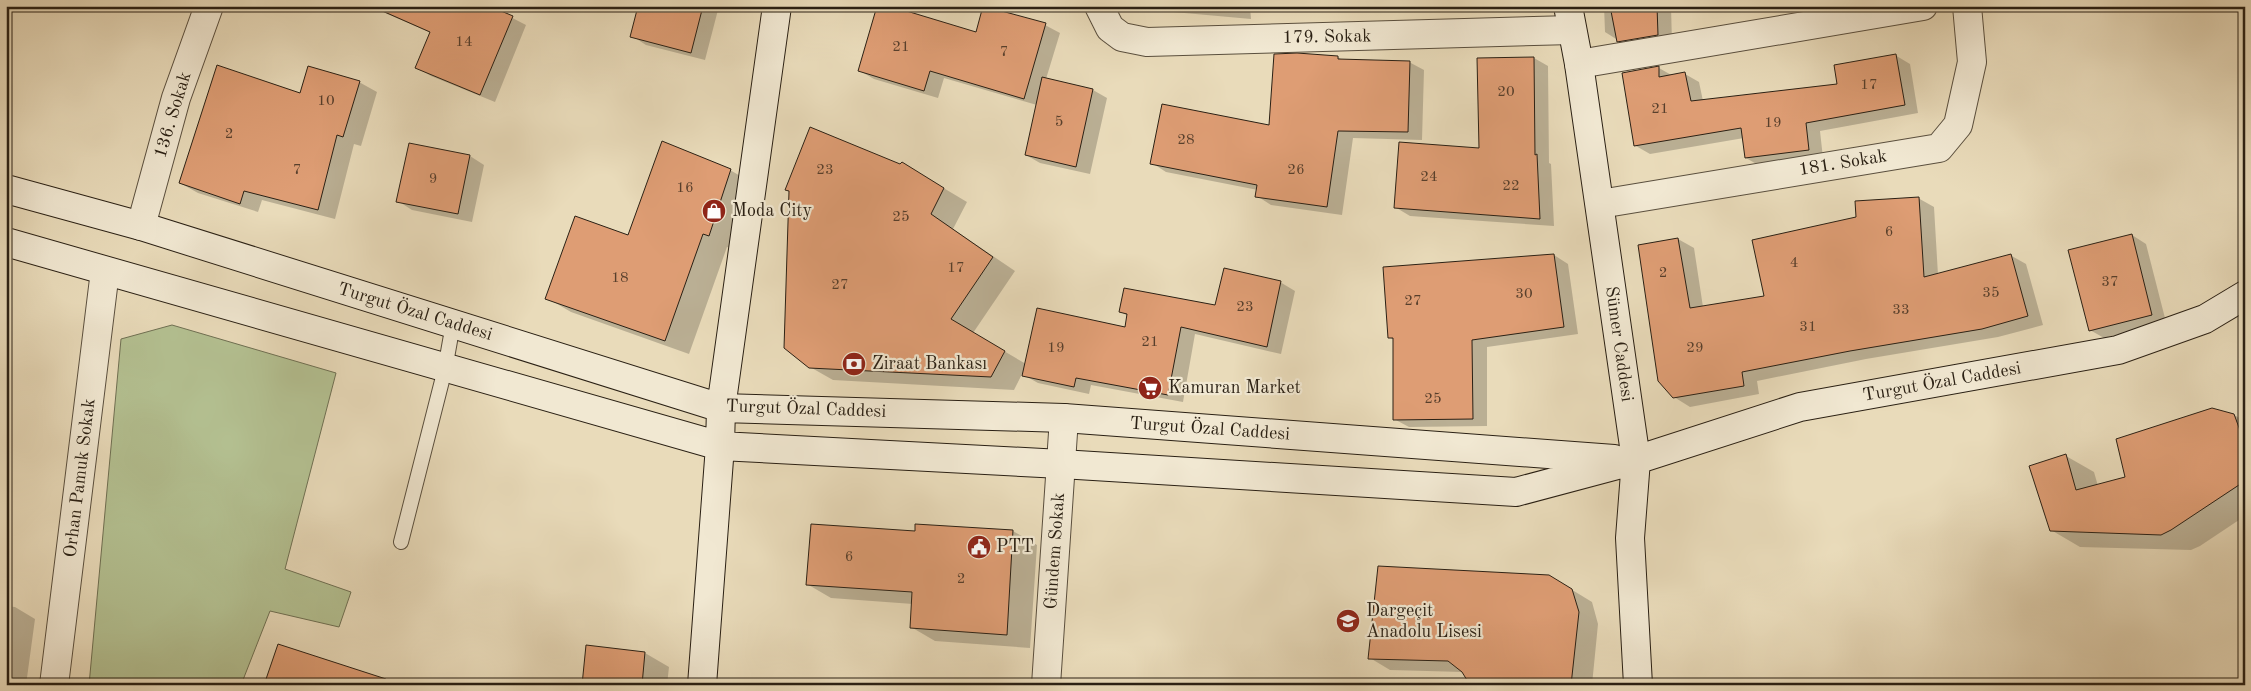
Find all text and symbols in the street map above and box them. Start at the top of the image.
street label: 179. Sokak [1282,27,1372,47]
house number: 14 [455,35,473,50]
house number: 21 [892,40,910,55]
house number: 7 [1000,45,1008,60]
street label: 136. Sokak [151,70,195,160]
house number: 17 [1860,78,1878,93]
house number: 20 [1497,85,1515,100]
house number: 10 [317,94,335,109]
house number: 21 [1651,102,1669,117]
house number: 5 [1055,115,1063,130]
house number: 19 [1764,116,1782,131]
house number: 2 [225,127,233,142]
house number: 28 [1177,133,1195,148]
street label: 181. Sokak [1798,147,1888,179]
house number: 7 [293,163,301,178]
house number: 23 [816,163,834,178]
house number: 26 [1287,163,1305,178]
house number: 24 [1420,170,1438,185]
house number: 9 [429,172,437,187]
house number: 22 [1502,179,1520,194]
house number: 16 [676,181,694,196]
shop icon: Moda City [701,198,727,224]
place label: Moda City [732,202,813,220]
house number: 25 [892,210,910,225]
house number: 6 [1885,225,1893,240]
house number: 4 [1790,256,1798,271]
house number: 17 [947,261,965,276]
house number: 2 [1659,266,1667,281]
house number: 18 [611,271,629,286]
house number: 37 [2101,275,2119,290]
street label: Turgut Özal Caddesi [336,276,496,344]
house number: 27 [831,278,849,293]
street label: Sümer Caddesi [1602,285,1636,403]
house number: 35 [1982,286,2000,301]
house number: 30 [1515,287,1533,302]
house number: 27 [1404,294,1422,309]
house number: 23 [1236,300,1254,315]
house number: 33 [1892,303,1910,318]
house number: 31 [1799,320,1817,335]
house number: 21 [1141,335,1159,350]
house number: 19 [1047,341,1065,356]
house number: 29 [1686,341,1704,356]
bank icon: Ziraat Bankası [841,351,867,377]
place label: Ziraat Bankası [872,355,987,373]
street label: Turgut Özal Caddesi [1861,355,2023,405]
supermarket icon: Kamuran Market [1137,375,1163,401]
place label: Kamuran Market [1168,379,1301,397]
house number: 25 [1424,392,1442,407]
street label: Turgut Özal Caddesi [725,393,887,421]
street label: Orhan Pamuk Sokak [61,398,99,558]
street label: Turgut Özal Caddesi [1129,410,1291,444]
street label: Gündem Sokak [1042,492,1068,610]
public building icon: PTT [966,534,992,560]
place label: PTT [996,538,1034,556]
house number: 6 [845,550,853,565]
house number: 2 [957,572,965,587]
place label: Dargeçit Anadolu Lisesi [1366,602,1482,641]
school or university icon: Dargeçit Anadolu Lisesi [1335,608,1361,634]

